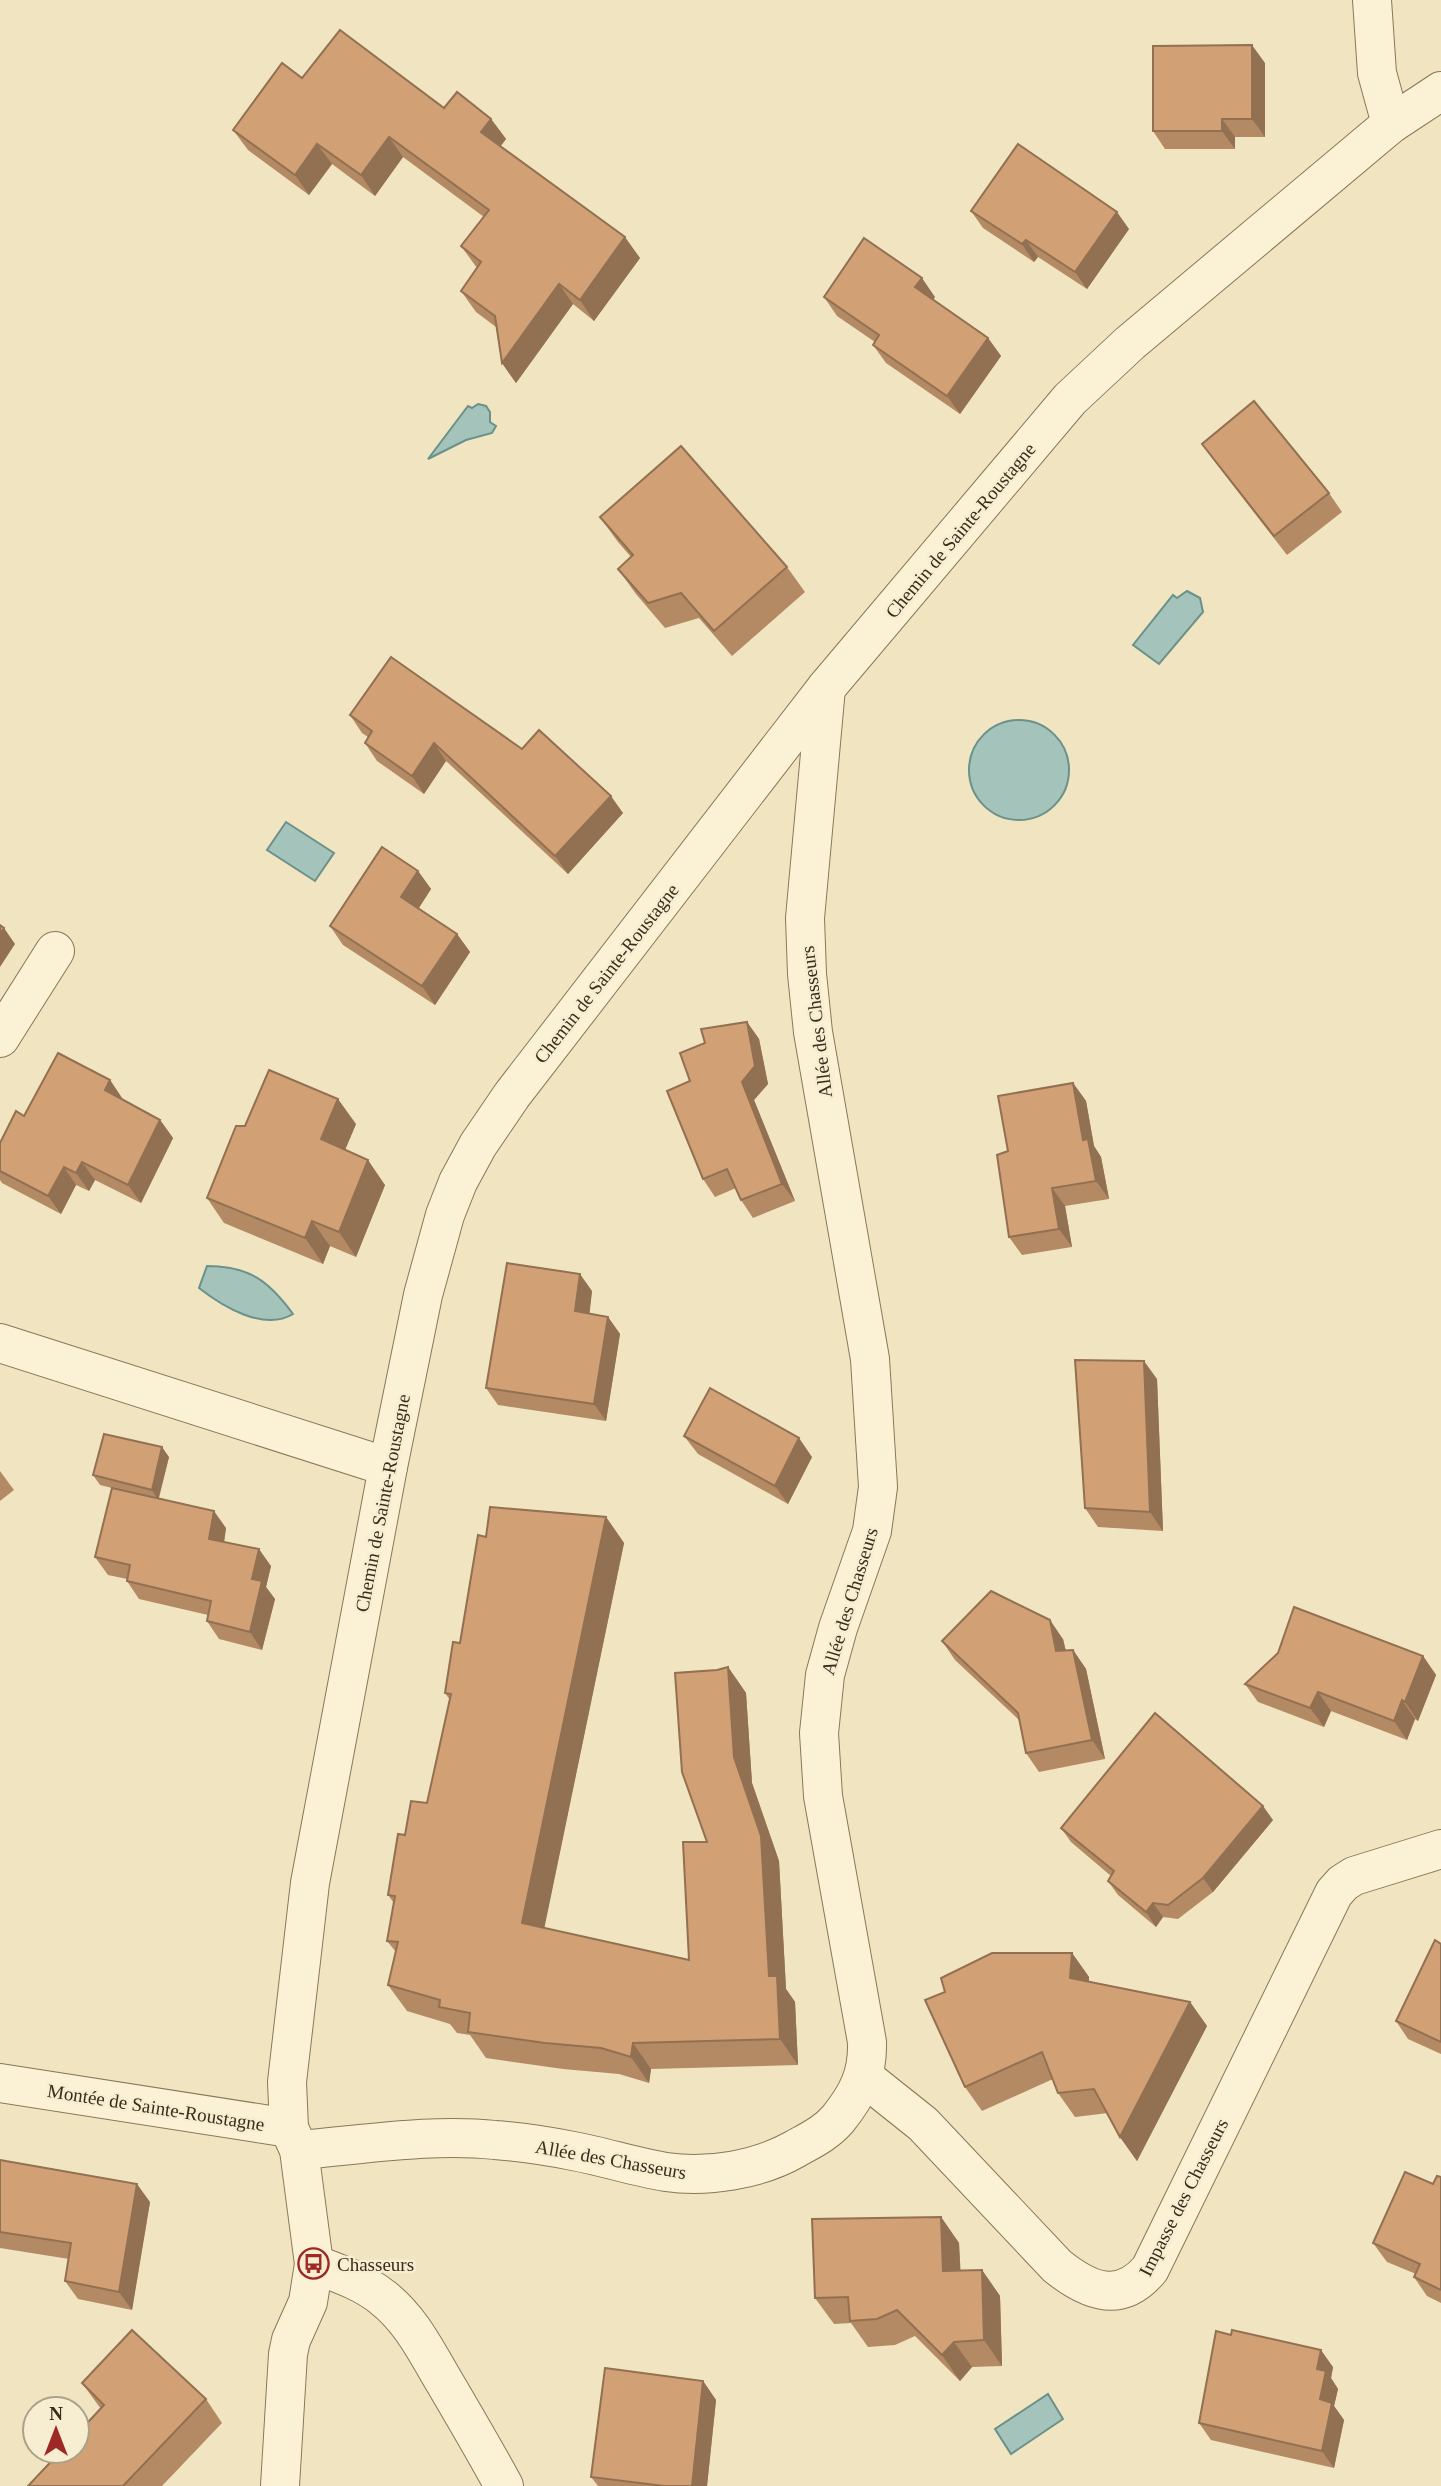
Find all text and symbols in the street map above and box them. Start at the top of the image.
street label: Chemin de Sainte-Roustagne [881,439,1040,622]
street label: Chemin de Sainte-Roustagne [530,880,683,1067]
street label: Allée des Chasseurs [797,945,836,1099]
street label: Chemin de Sainte-Roustagne [351,1392,414,1614]
street label: Allée des Chasseurs [817,1525,882,1677]
street label: Montée de Sainte-Roustagne [46,2080,266,2135]
street label: Impasse des Chasseurs [1135,2115,1232,2280]
street label: Allée des Chasseurs [534,2136,688,2183]
bus stop icon: Chasseurs [297,2247,331,2281]
place label: Chasseurs [337,2254,414,2275]
north arrow [21,2395,91,2465]
text: N [49,2403,63,2424]

